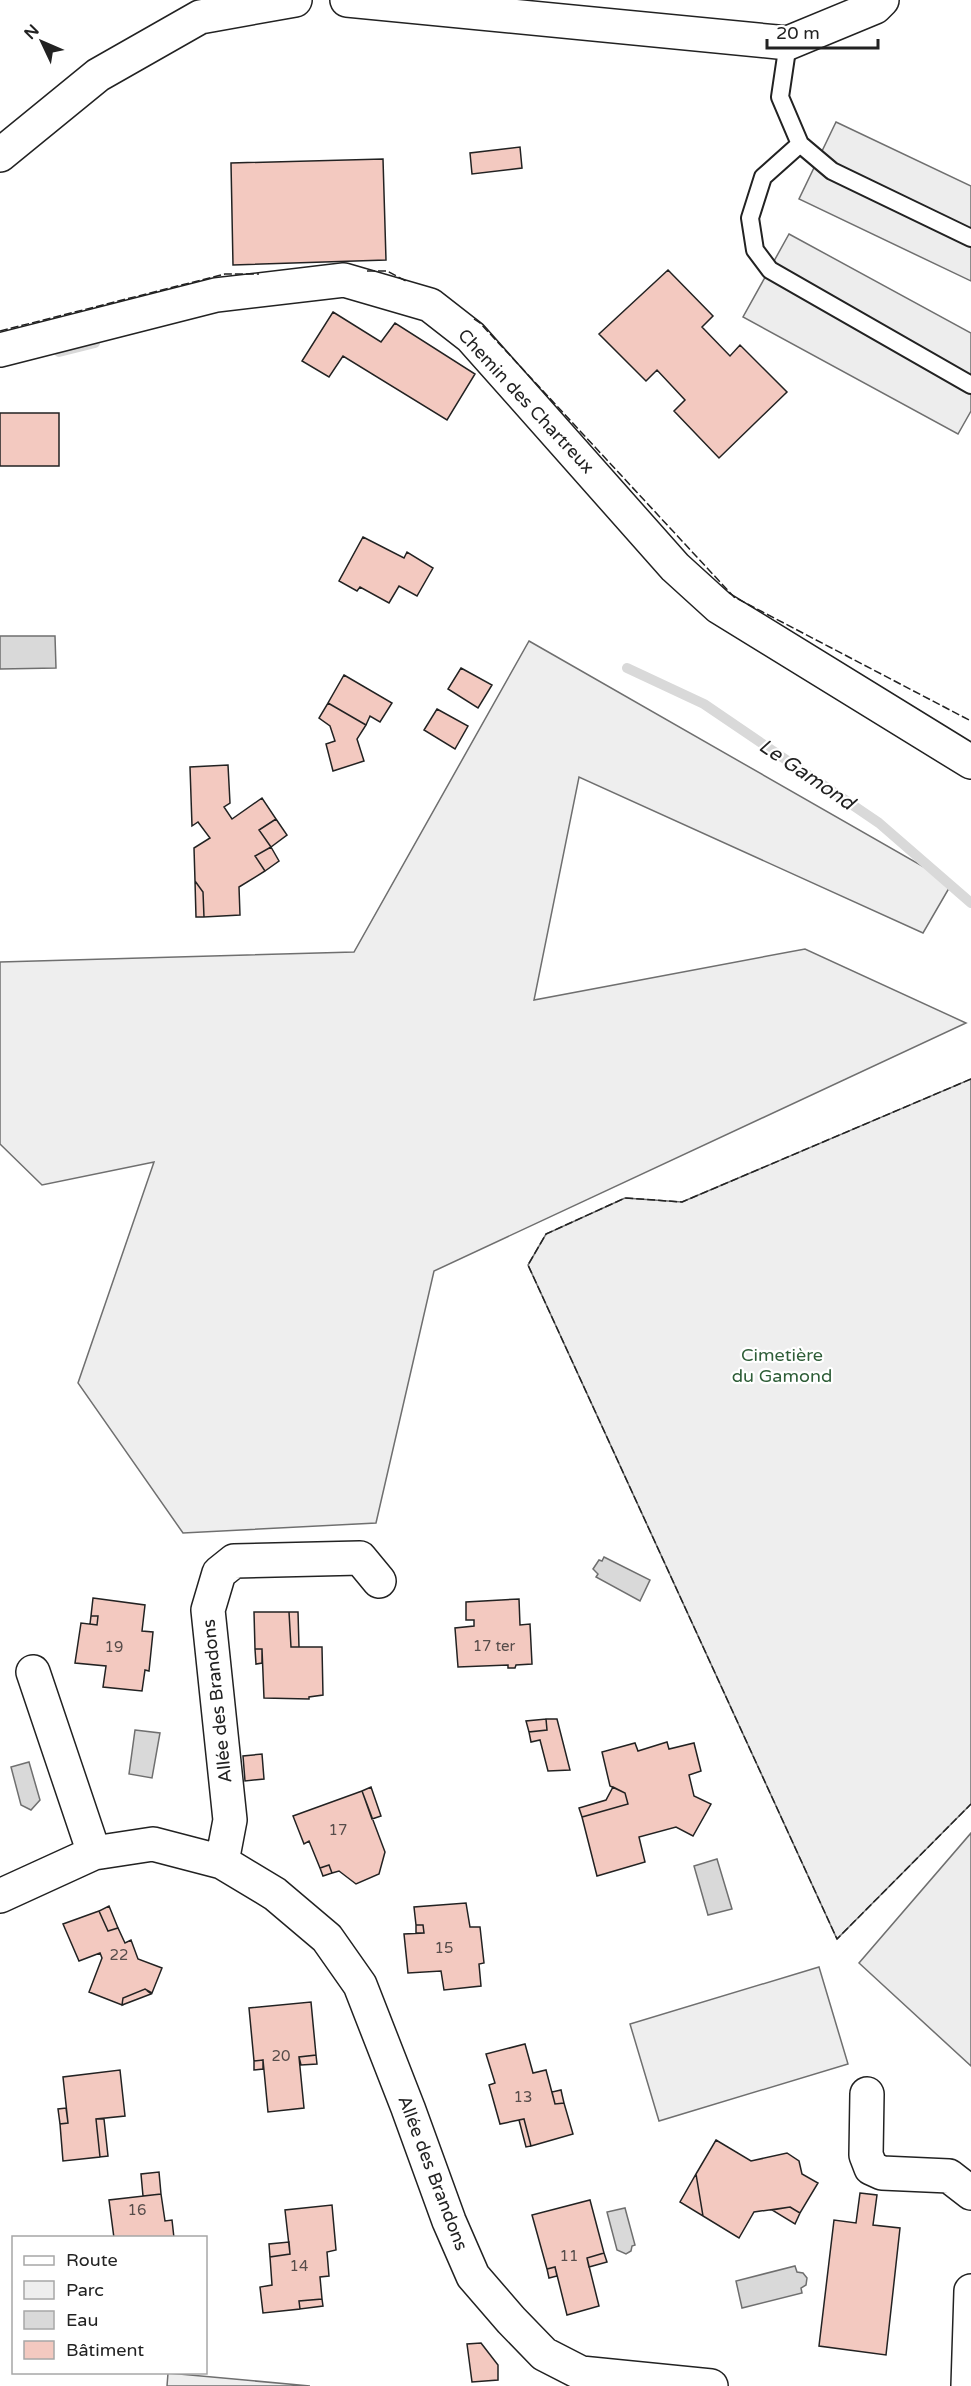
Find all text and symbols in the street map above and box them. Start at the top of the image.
north arrow [12,12,72,72]
scale bar [767,12,878,50]
text: N [20,21,44,44]
text: 20 m [776,22,820,44]
street label: Chemin des Chartreux [453,324,599,478]
water label: Le Gamond [754,734,861,817]
park label: Cimetière du Gamond [732,1344,832,1387]
street label: Allée des Brandons [197,1618,237,1784]
house number: 17 ter [473,1637,516,1655]
house number: 19 [105,1638,123,1656]
house number: 17 [329,1821,347,1839]
house number: 15 [435,1939,453,1957]
house number: 22 [110,1946,128,1964]
house number: 20 [272,2047,290,2065]
house number: 13 [514,2088,532,2106]
street label: Allée des Brandons [393,2092,473,2254]
house number: 16 [128,2201,146,2219]
legend [12,2236,207,2374]
house number: 11 [560,2247,578,2265]
text: Route [66,2249,118,2271]
house number: 14 [290,2257,308,2275]
text: Parc [66,2279,104,2301]
text: Eau [66,2309,98,2331]
text: Bâtiment [66,2339,144,2361]

